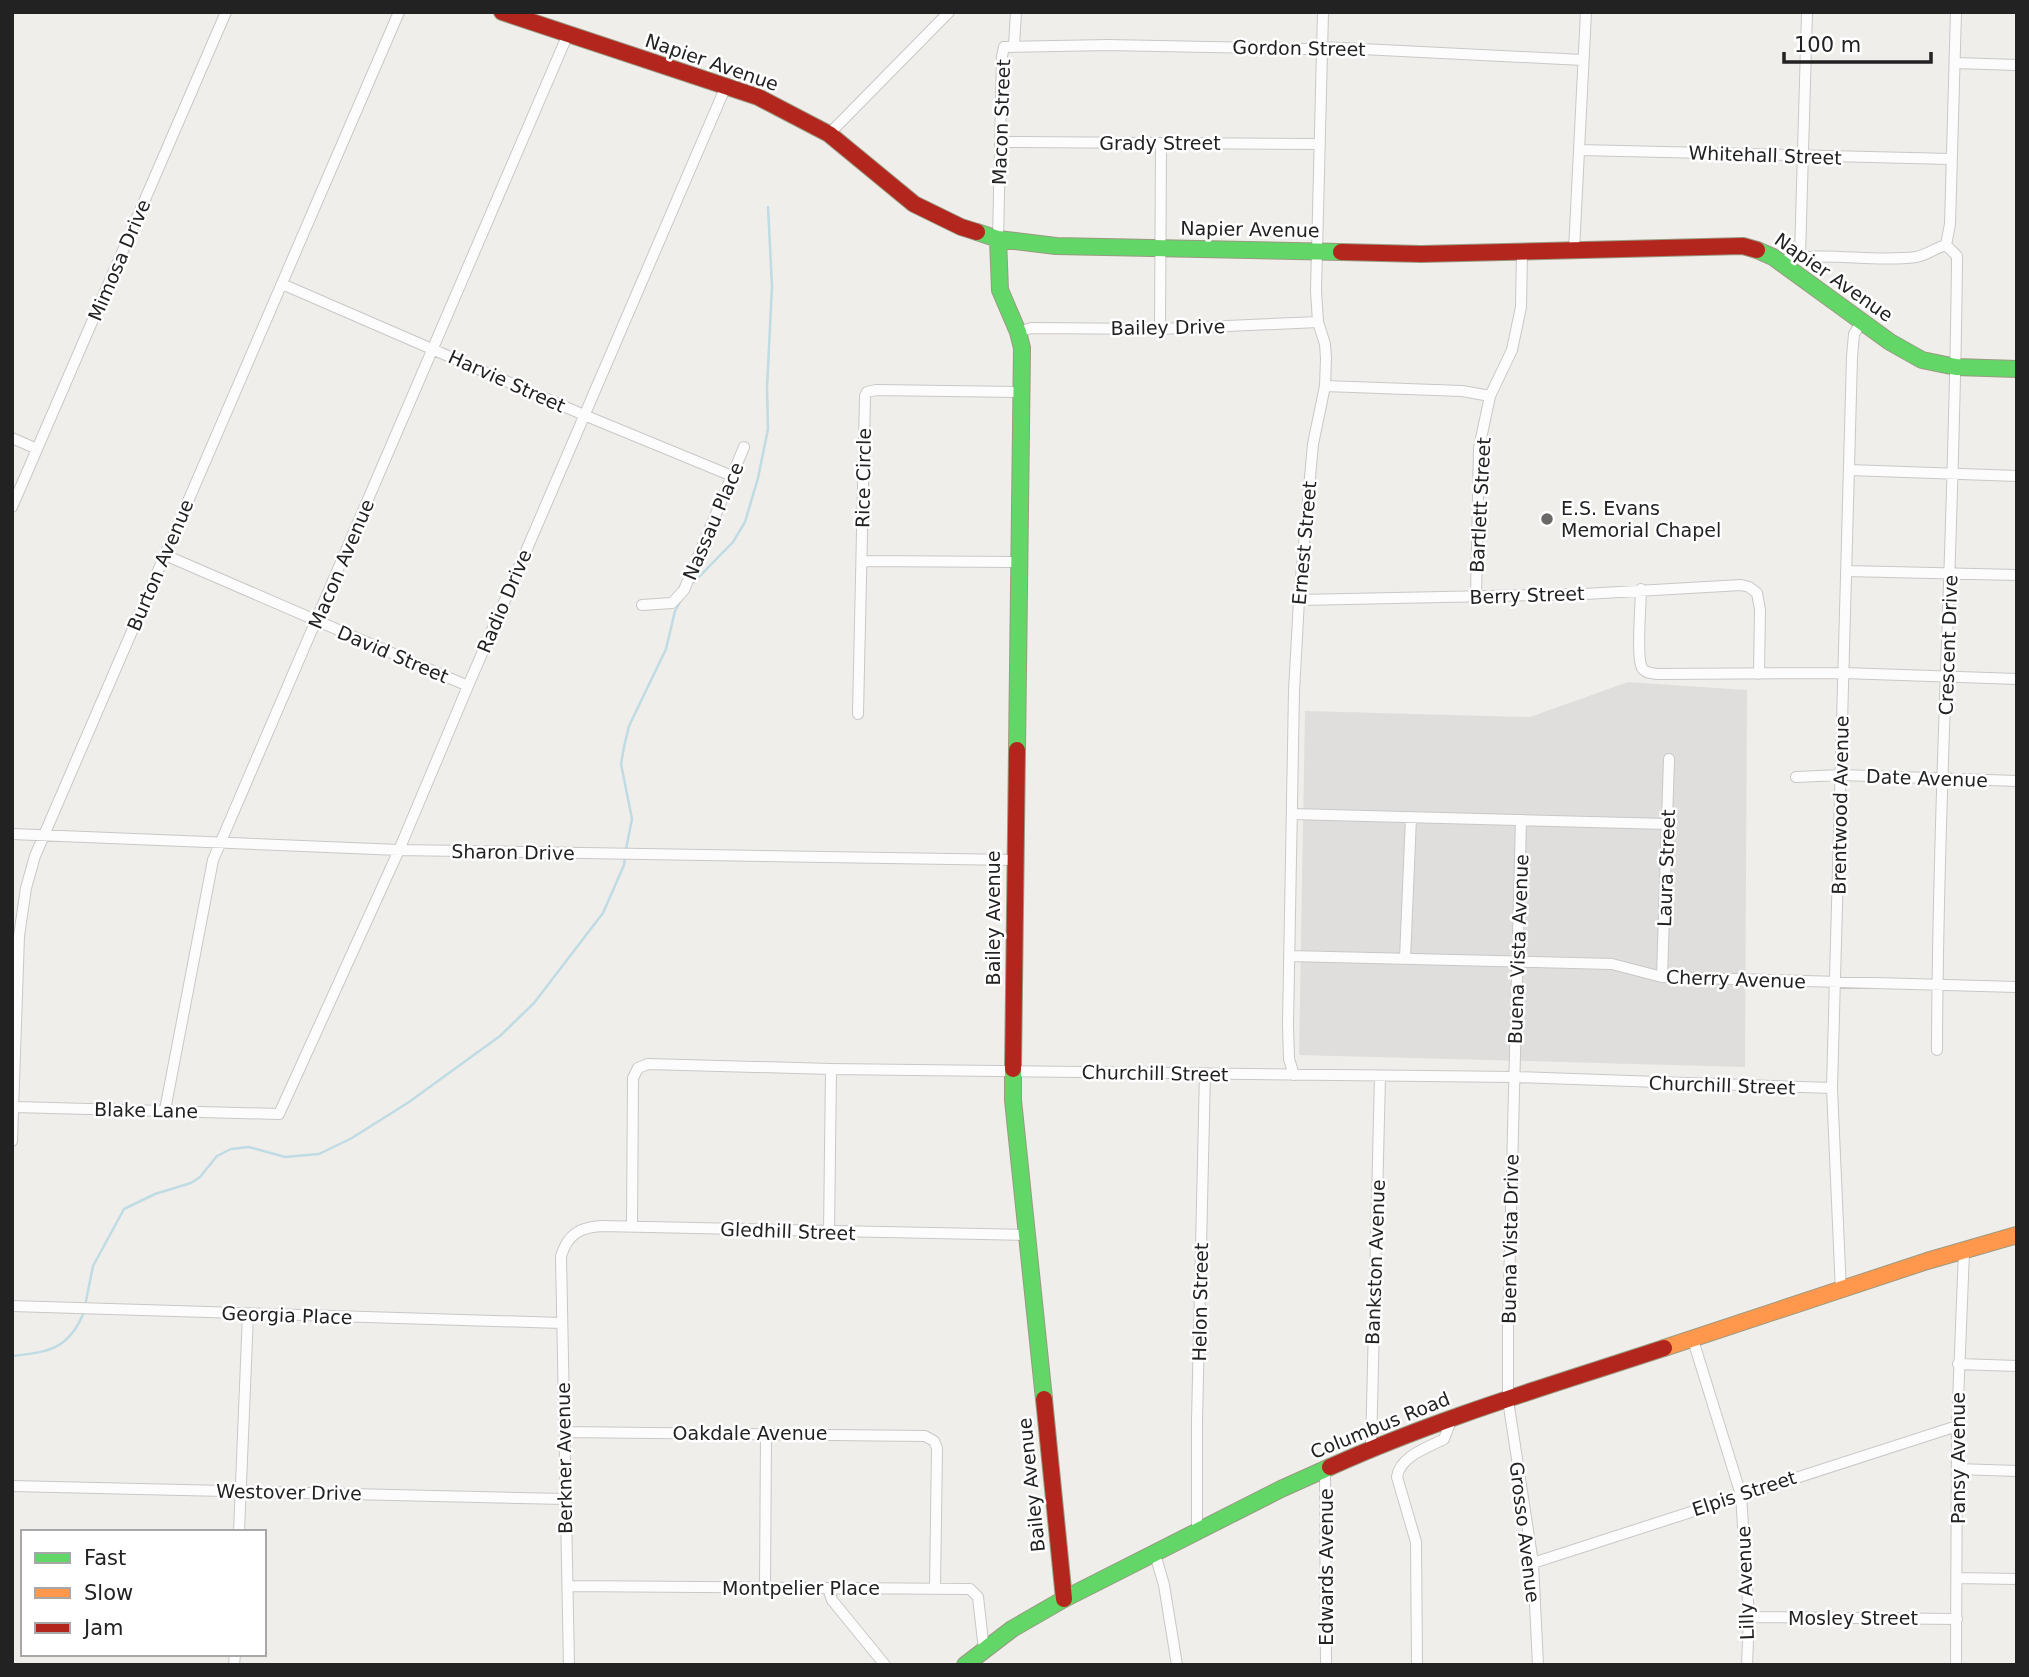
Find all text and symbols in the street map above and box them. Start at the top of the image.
scale bar [1784,21,1931,65]
street label: Napier Avenue [643,29,781,95]
text: 100 m [1794,33,1861,57]
street label: Gordon Street [1232,36,1366,60]
street label: Macon Street [988,59,1014,185]
street label: Grady Street [1099,132,1221,154]
street label: Whitehall Street [1688,141,1842,169]
street label: Mimosa Drive [83,196,155,324]
street label: Napier Avenue [1180,217,1320,241]
street label: Napier Avenue [1771,228,1897,326]
street label: Bailey Drive [1110,315,1226,339]
street label: Harvie Street [445,345,569,417]
street label: Rice Circle [851,428,875,528]
street label: Bartlett Street [1465,437,1495,573]
street label: Nassau Place [678,459,748,583]
street label: Ernest Street [1288,480,1320,606]
street label: Burton Avenue [122,496,198,634]
street label: Macon Avenue [304,496,378,632]
place label: E.S. Evans Memorial Chapel [1561,497,1721,541]
marker: E.S. Evans Memorial Chapel [1539,511,1555,527]
street label: Radio Drive [472,546,536,656]
street label: Crescent Drive [1935,574,1961,716]
street label: Berry Street [1469,582,1585,608]
street label: David Street [334,621,452,687]
street label: Brentwood Avenue [1827,715,1853,895]
street label: Date Avenue [1866,765,1988,791]
street label: Laura Street [1653,809,1679,927]
street label: Sharon Drive [451,840,575,864]
street label: Bailey Avenue [982,851,1004,985]
street label: Buena Vista Avenue [1504,854,1532,1044]
street label: Cherry Avenue [1666,966,1806,992]
street label: Churchill Street [1081,1061,1229,1085]
street label: Churchill Street [1648,1071,1796,1099]
street label: Blake Lane [94,1098,198,1122]
street label: Buena Vista Drive [1498,1154,1522,1324]
street label: Bankston Avenue [1361,1179,1389,1345]
street label: Gledhill Street [720,1218,856,1244]
street label: Helon Street [1188,1242,1212,1362]
street label: Georgia Place [221,1302,353,1328]
street label: Berkner Avenue [552,1382,576,1534]
street label: Columbus Road [1307,1387,1453,1463]
street label: Pansy Avenue [1947,1392,1969,1524]
street label: Bailey Avenue [1013,1417,1049,1553]
street label: Oakdale Avenue [673,1422,827,1444]
street label: Grosso Avenue [1505,1460,1545,1604]
street label: Elpis Street [1689,1466,1799,1520]
street label: Westover Drive [216,1480,362,1504]
street label: Edwards Avenue [1315,1488,1337,1646]
street label: Lilly Avenue [1732,1526,1758,1640]
legend [21,1530,266,1656]
text: Fast [84,1546,126,1570]
street label: Montpelier Place [722,1577,880,1599]
text: Slow [84,1581,133,1605]
street label: Mosley Street [1788,1607,1918,1629]
text: Jam [82,1616,124,1640]

